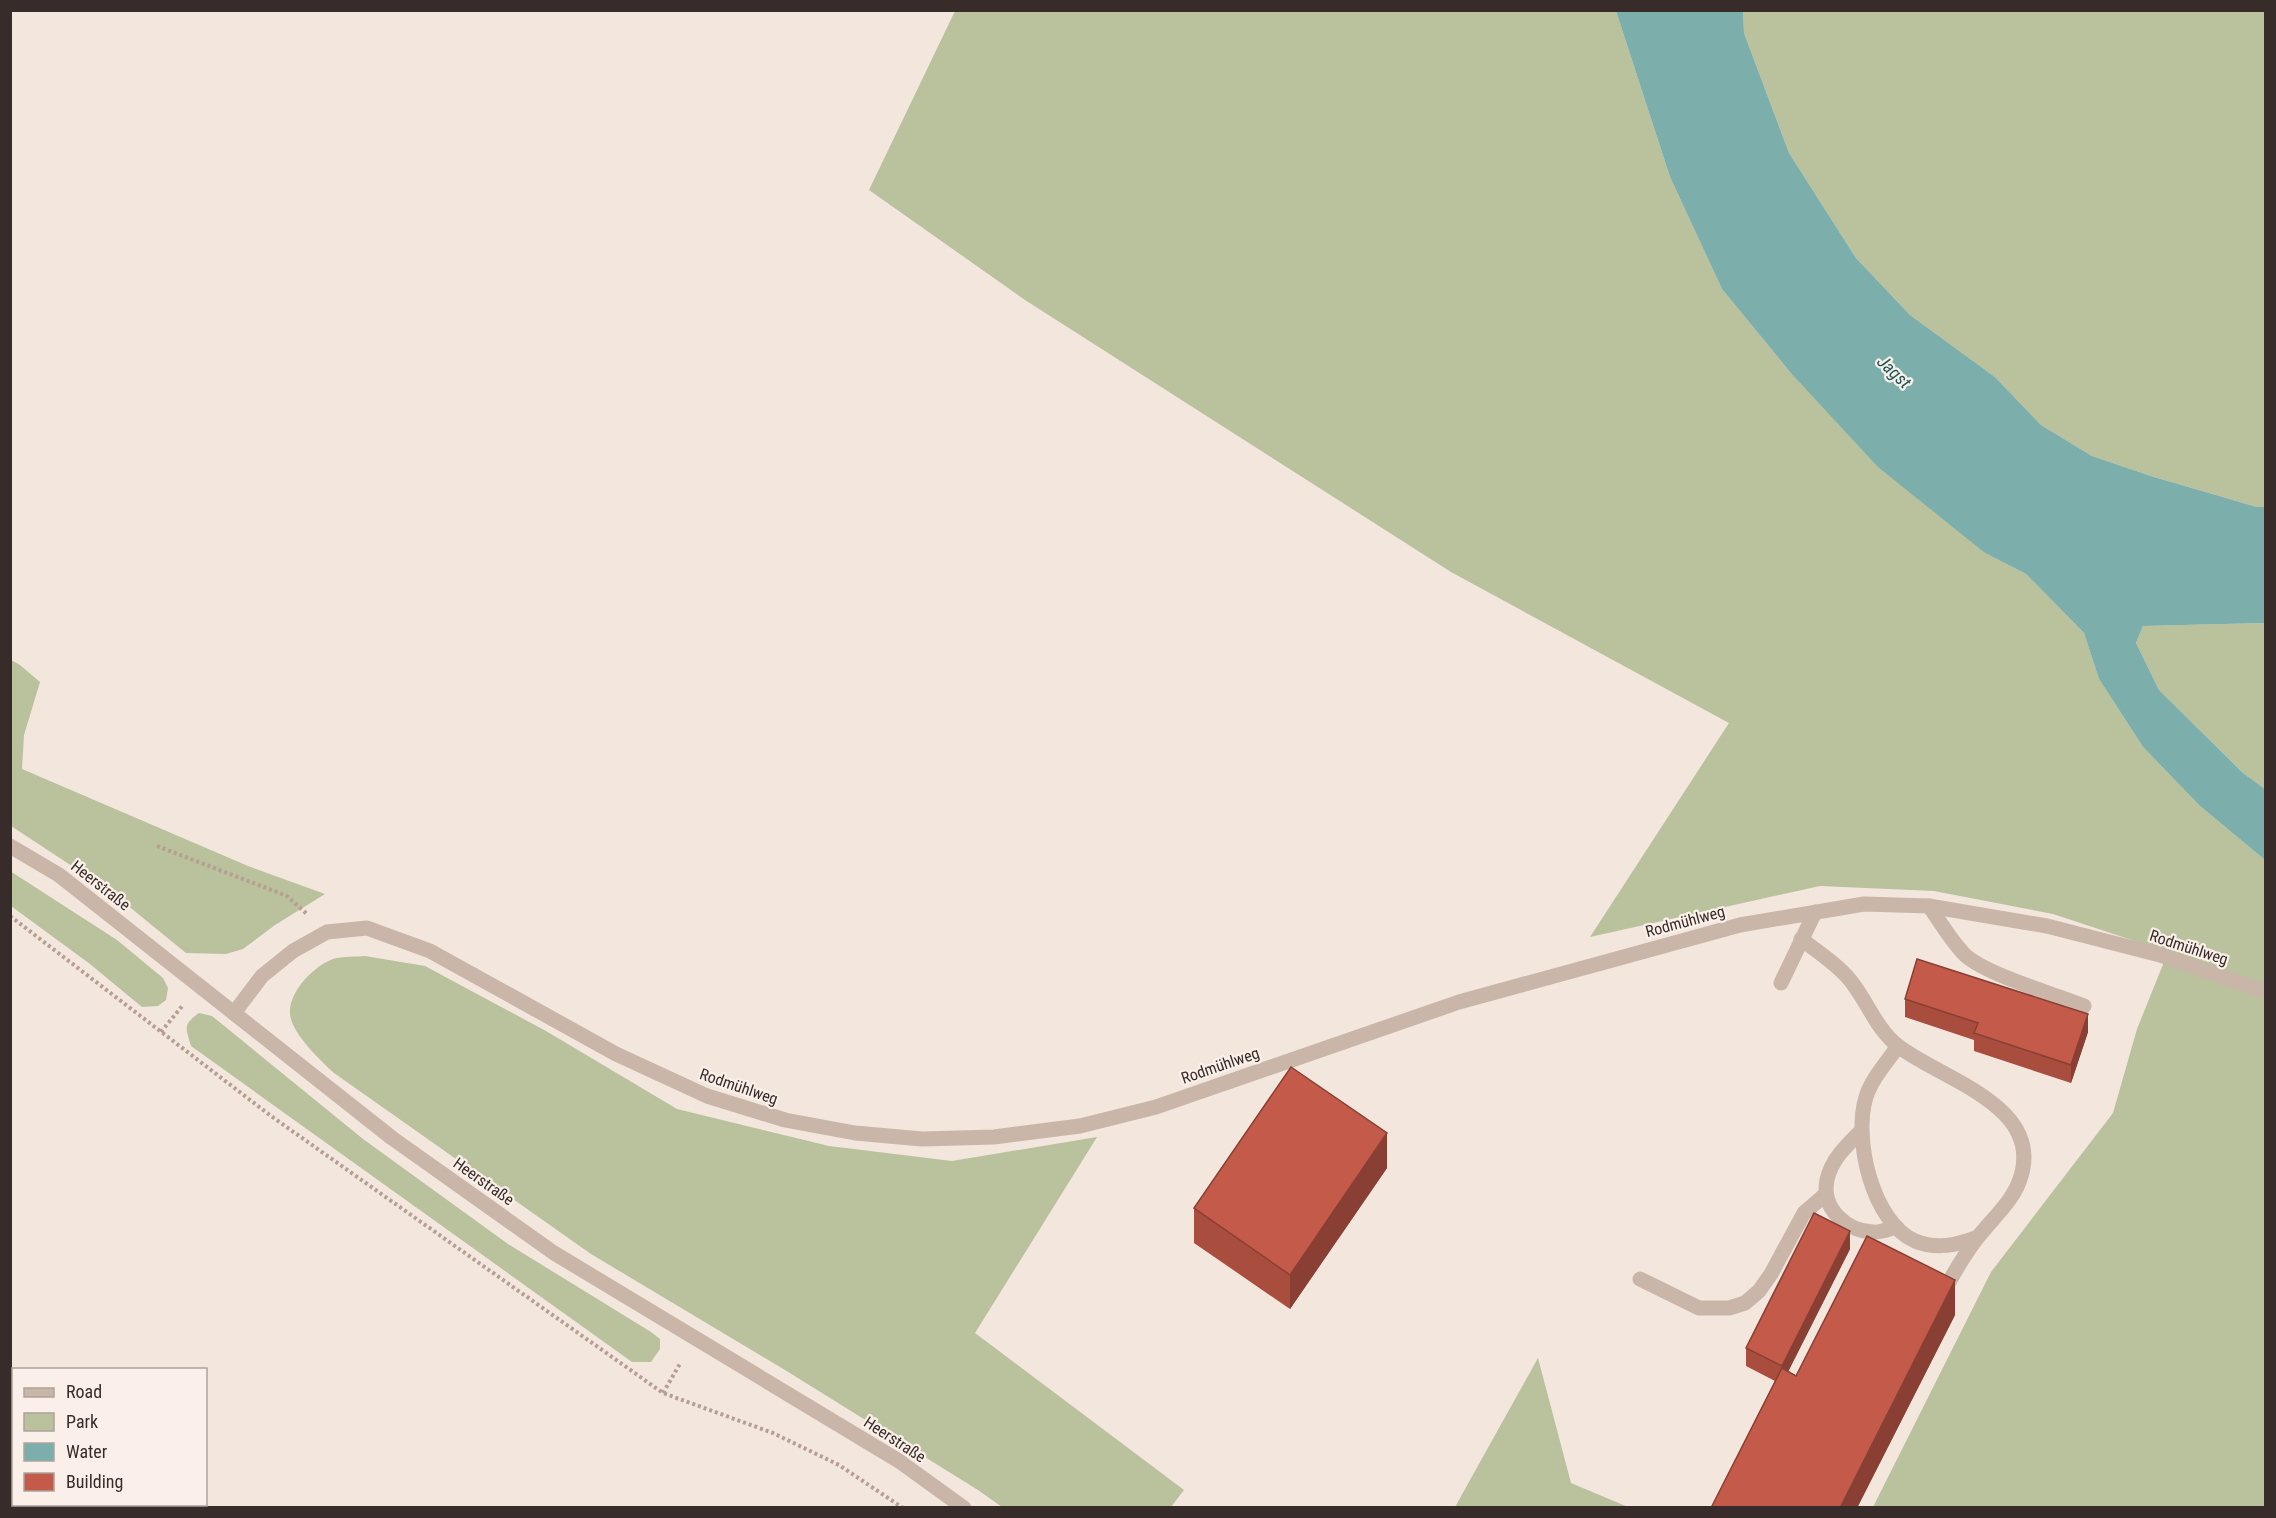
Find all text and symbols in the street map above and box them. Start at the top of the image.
water label: Jagst [1873,351,1916,393]
street label: Heerstraße [67,856,134,914]
street label: Rodmühlweg [1643,902,1727,941]
street label: Rodmühlweg [2147,926,2231,969]
street label: Rodmühlweg [1179,1043,1262,1088]
street label: Rodmühlweg [697,1064,780,1109]
street label: Heerstraße [450,1154,518,1209]
legend [12,1368,207,1506]
text: Road [66,1381,102,1402]
text: Park [66,1411,98,1432]
street label: Heerstraße [860,1412,929,1466]
text: Water [66,1441,108,1462]
text: Building [66,1471,123,1492]

